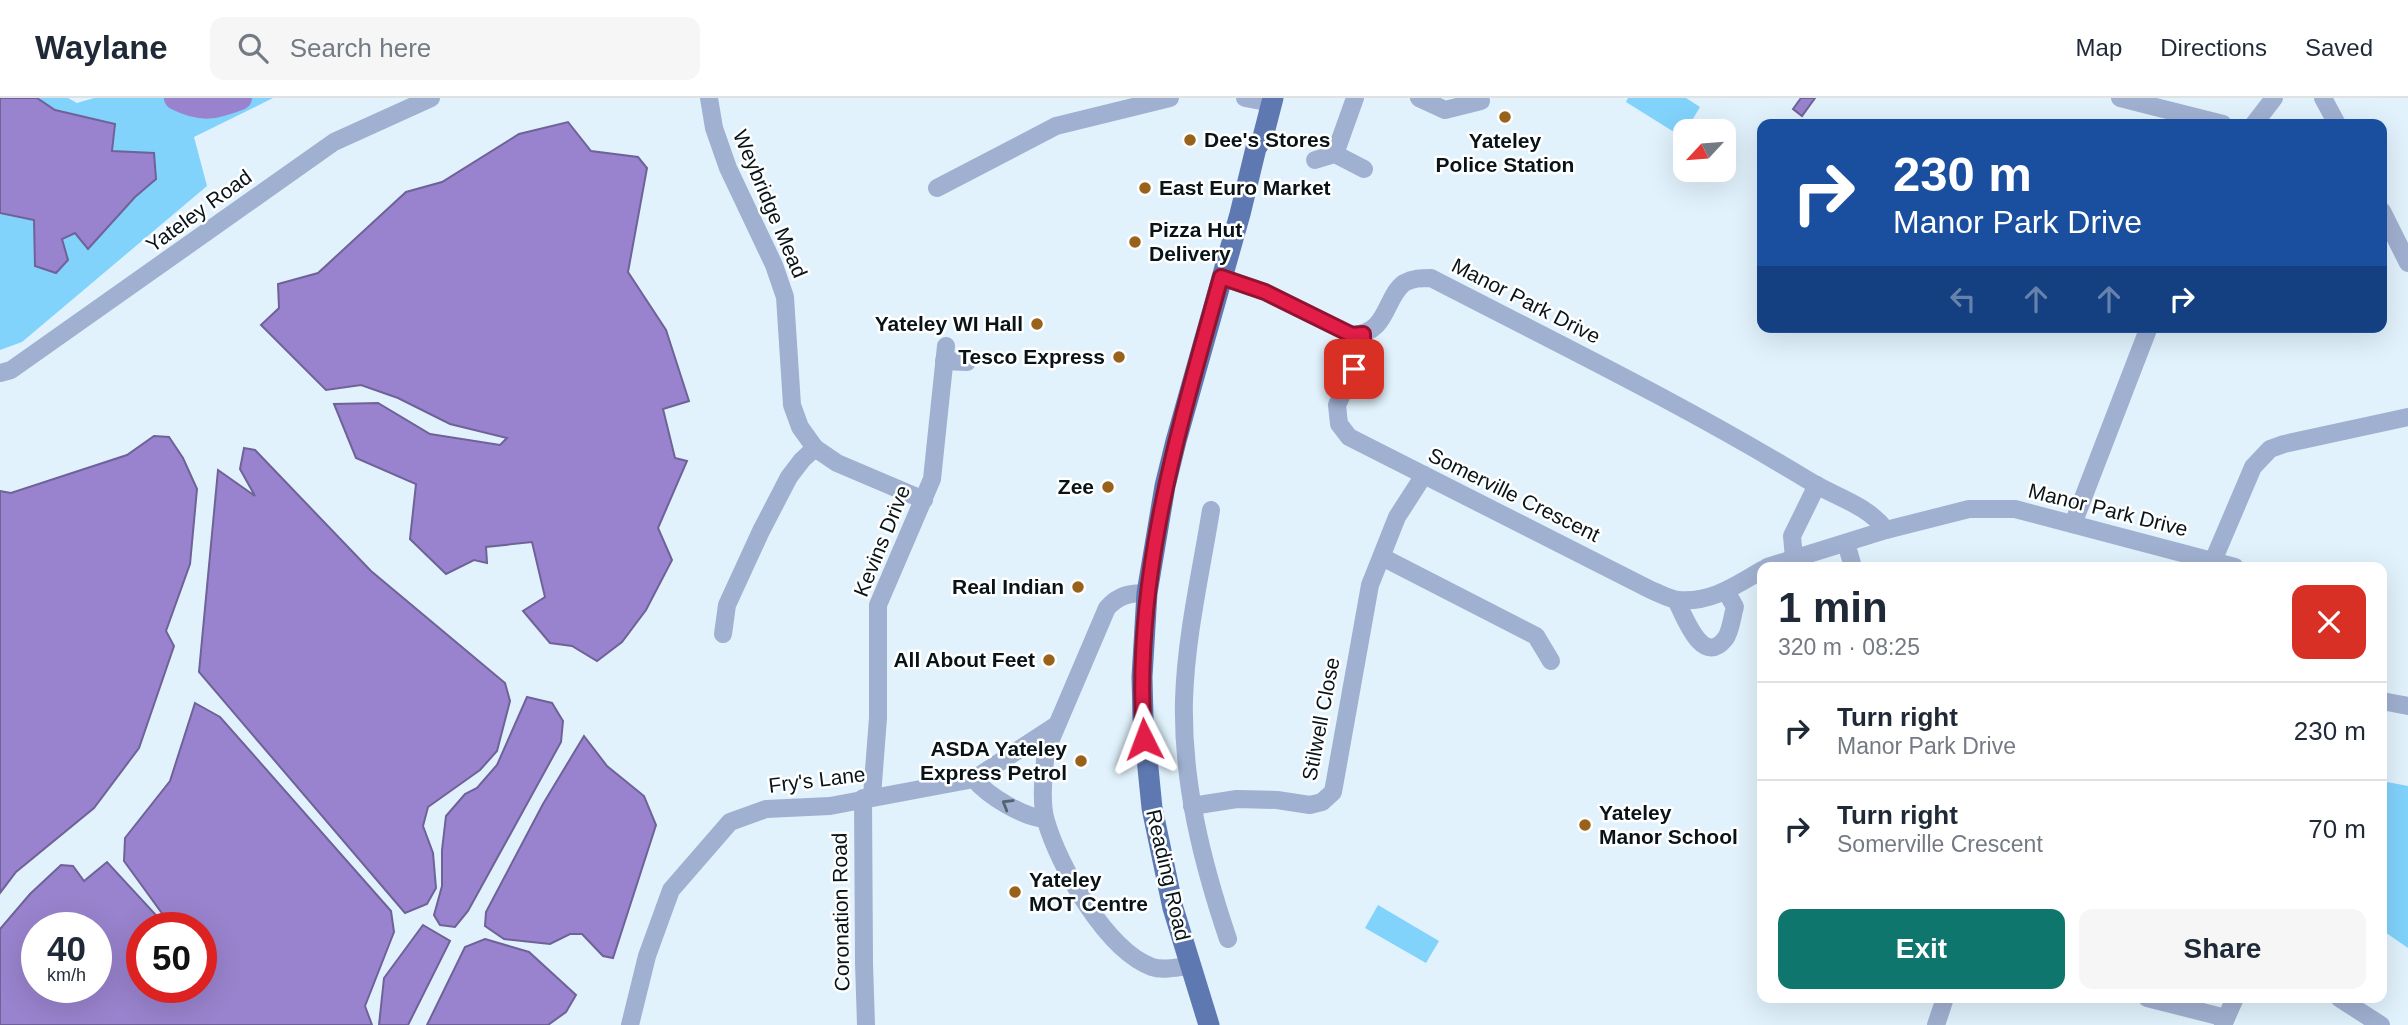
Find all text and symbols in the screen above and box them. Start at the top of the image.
search box [210,17,700,80]
text: Waylane [35,29,168,66]
icon: search [234,29,272,67]
text: Search here [290,33,431,63]
text: Map [2076,34,2122,61]
text: Directions [2160,34,2267,61]
text: Saved [2305,34,2373,61]
marker: Yateley Police Station [1497,109,1513,125]
north arrow [1673,119,1736,182]
map controls [1673,119,1736,182]
street label: Weybridge Mead [729,126,812,281]
place label: Dee's Stores [1204,128,1330,151]
place label: Yateley Police Station [1436,129,1574,176]
marker: Dee's Stores [1182,132,1198,148]
icon: right [1778,147,1869,238]
text: 230 m [1893,147,2032,201]
street label: Yateley Road [142,165,256,256]
place label: East Euro Market [1159,176,1331,199]
marker: East Euro Market [1137,180,1153,196]
text: Manor Park Drive [1893,204,2142,240]
place label: Pizza Hut Delivery [1149,218,1242,265]
marker: Pizza Hut Delivery [1127,234,1143,250]
street label: Manor Park Drive [1448,253,1604,348]
icon: left [1944,280,1982,318]
icon: ahead [2017,280,2055,318]
icon: ahead [2090,280,2128,318]
icon: right [2163,280,2201,318]
place label: Yateley WI Hall [875,312,1023,335]
marker: Yateley WI Hall [1029,316,1045,332]
pin [1324,339,1384,399]
place label: Tesco Express [958,345,1105,368]
marker: Tesco Express [1111,349,1127,365]
icon: arrive [1335,350,1373,388]
street label: Somerville Crescent [1425,443,1604,546]
place label: Zee [1058,475,1094,498]
marker: Zee [1100,479,1116,495]
street label: Manor Park Drive [2026,479,2190,540]
street label: Kevins Drive [849,482,914,600]
place label: Real Indian [952,575,1064,598]
marker: Real Indian [1070,579,1086,595]
text: 1 min [1778,584,1888,631]
button: close [2292,585,2366,659]
text: 320 m · 08:25 [1778,634,1920,660]
place label: All About Feet [893,648,1035,671]
marker: All About Feet [1041,652,1057,668]
street label: Stilwell Close [1297,655,1344,782]
position arrow [1107,702,1181,776]
text: Turn right [1837,702,1958,732]
icon: right [1778,712,1816,750]
text: 230 m [2294,716,2366,746]
text: Manor Park Drive [1837,733,2016,759]
place label: ASDA Yateley Express Petrol [920,737,1067,784]
marker: ASDA Yateley Express Petrol [1073,753,1089,769]
street label: Fry's Lane [767,762,867,797]
one-way arrow [1001,799,1014,812]
text: Turn right [1837,800,1958,830]
place label: Yateley Manor School [1599,801,1738,848]
street label: Reading Road [1142,807,1195,943]
icon: right [1778,810,1816,848]
text: 70 m [2308,814,2366,844]
marker: Yateley Manor School [1577,817,1593,833]
text: Somerville Crescent [1837,831,2043,857]
street label: Coronation Road [828,832,853,992]
place label: Yateley MOT Centre [1029,868,1148,915]
marker: Yateley MOT Centre [1007,884,1023,900]
button: Exit [1778,909,2065,989]
button: Share [2079,909,2366,989]
speed limit sign: 50 [126,912,217,1003]
text: 40 [47,929,86,968]
text: km/h [47,965,86,985]

